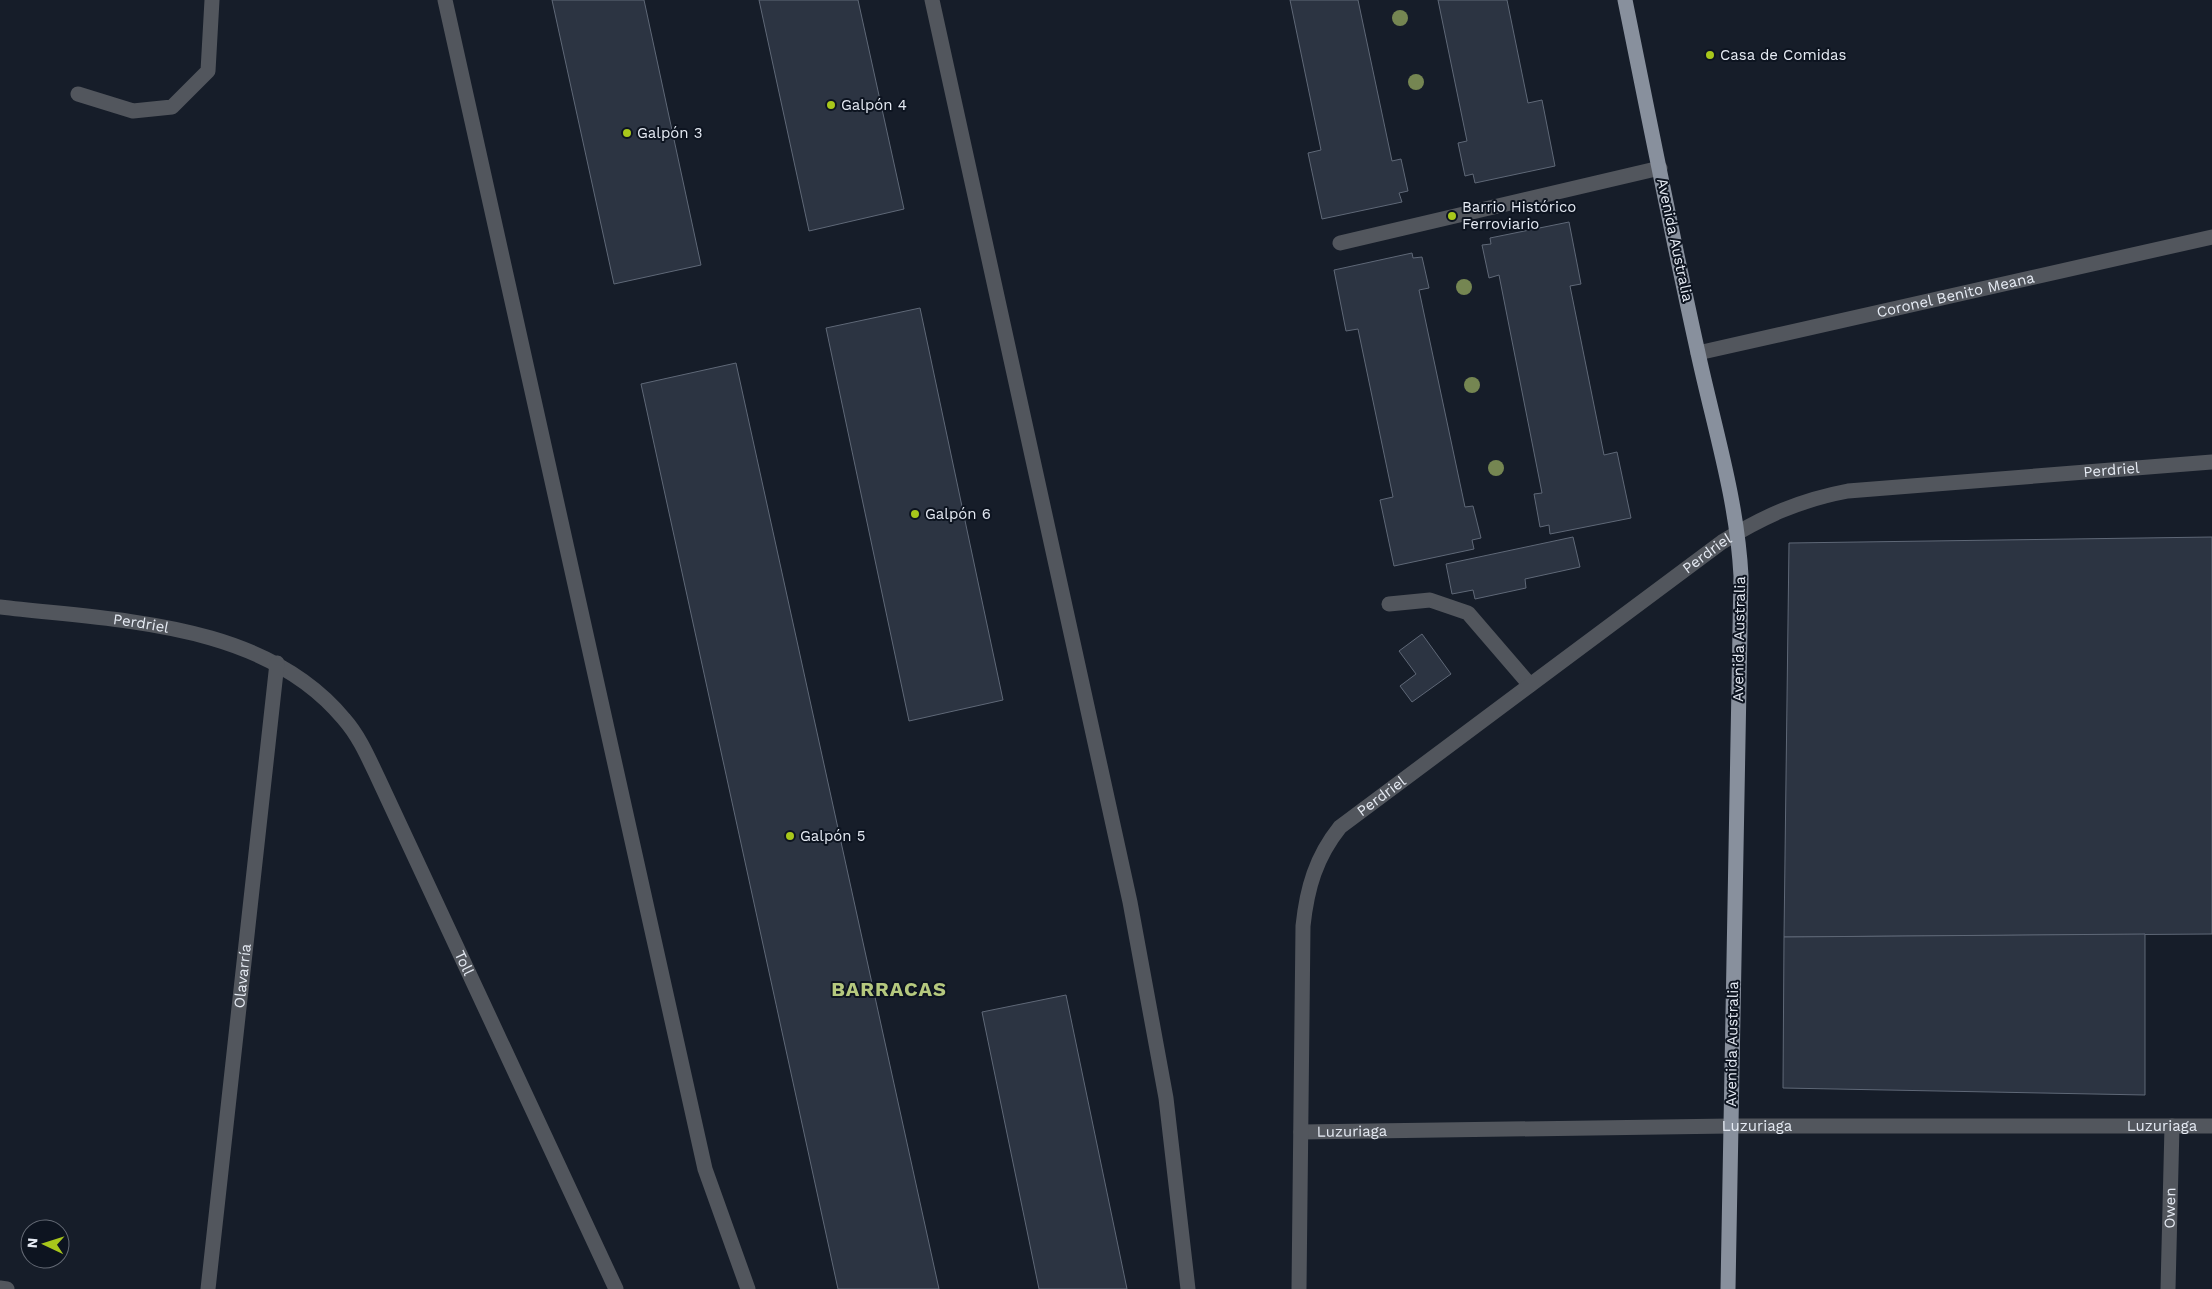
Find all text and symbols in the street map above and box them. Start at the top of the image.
place label: Casa de Comidas [1720,46,1847,64]
marker: Casa de Comidas [1704,49,1716,61]
place label: Galpón 4 [841,96,907,114]
marker: Galpón 4 [825,99,837,111]
place label: Galpón 3 [637,124,703,142]
marker: Galpón 3 [621,127,633,139]
street label: Avenida Australia [1653,177,1697,304]
place label: Barrio Histórico Ferroviario [1462,198,1576,233]
marker: Barrio Histórico Ferroviario [1446,210,1458,222]
street label: Coronel Benito Meana [1875,268,2037,321]
street label: Perdriel [2083,459,2141,481]
place label: Galpón 6 [925,505,991,523]
marker: Galpón 6 [909,508,921,520]
street label: Perdriel [1679,529,1735,577]
street label: Avenida Australia [1729,575,1749,702]
street label: Perdriel [112,610,171,637]
street label: Perdriel [1353,772,1410,820]
place label: Galpón 5 [800,827,865,845]
marker: Galpón 5 [784,830,796,842]
street label: Olavarría [230,942,255,1009]
street label: Toll [451,948,478,979]
district label: BARRACAS [831,977,947,1001]
street label: Avenida Australia [1722,980,1742,1107]
street label: Luzuriaga [1722,1117,1793,1135]
street label: Luzuriaga [2127,1117,2198,1135]
street label: Luzuriaga [1317,1122,1388,1141]
street label: Owen [2160,1187,2179,1229]
north arrow [20,1219,70,1269]
text: N [24,1237,40,1249]

